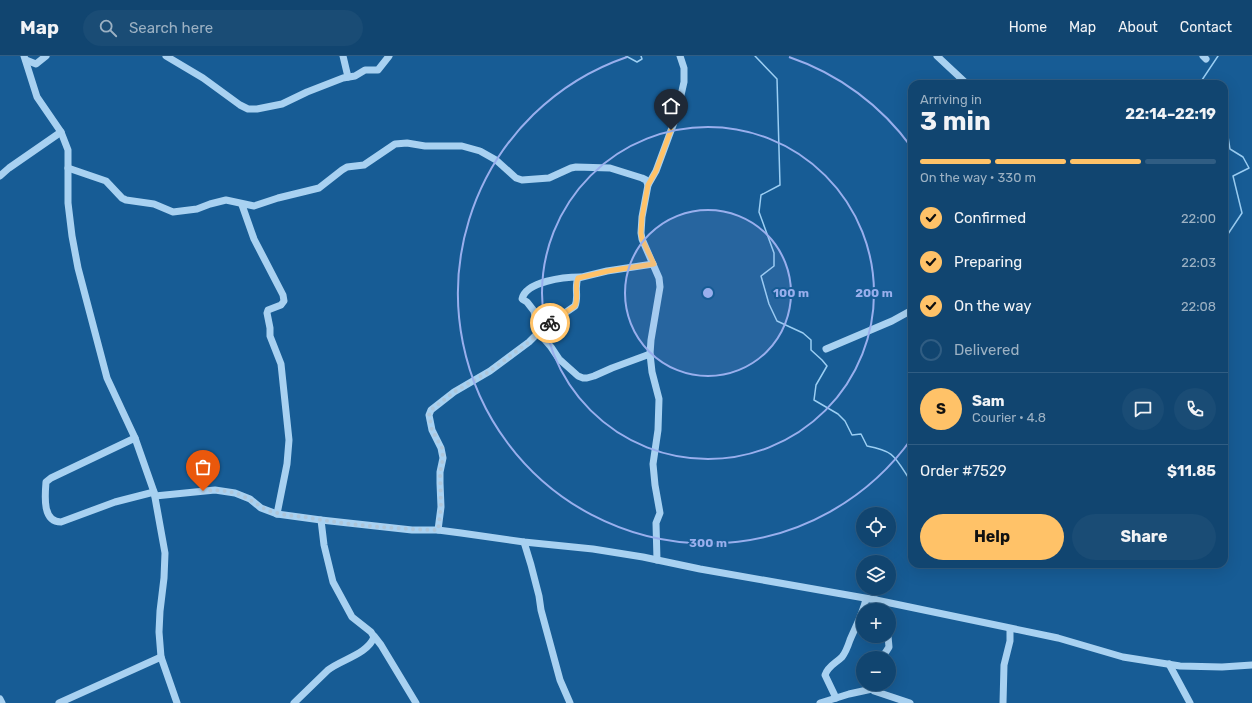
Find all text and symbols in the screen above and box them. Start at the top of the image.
search box [83,10,363,46]
text: Map [20,16,59,39]
icon: search [97,17,119,39]
text: Search here [129,19,213,37]
text: Home [1009,19,1047,36]
text: Map [1069,19,1096,36]
text: About [1118,19,1158,36]
text: Contact [1180,19,1232,36]
pin [654,89,688,130]
text: Arriving in [920,92,982,107]
icon: home [660,95,682,117]
text: 22:14–22:19 [1125,105,1216,123]
text: 3 min [920,106,991,137]
text: On the way · 330 m [920,170,1036,185]
icon: check [920,207,942,229]
text: Confirmed [954,209,1026,227]
text: 22:00 [1181,211,1216,226]
icon: check [920,251,942,273]
text: Preparing [954,253,1022,271]
text: 22:03 [1181,255,1216,270]
centre of rings [701,286,715,300]
text: 100 m [773,286,809,300]
text: 200 m [855,286,893,300]
icon: check [920,295,942,317]
text: On the way [954,297,1032,315]
text: 22:08 [1181,299,1216,314]
courier [530,303,570,343]
icon: bike [539,312,561,334]
text: Delivered [954,341,1019,359]
button: chat [1122,388,1164,430]
button: phone [1174,388,1216,430]
text: Sam [972,392,1005,410]
text: S [936,400,946,418]
text: Courier · 4.8 [972,410,1046,425]
pin [186,450,220,491]
icon: bag [192,456,214,478]
text: Order #7529 [920,462,1007,480]
text: $11.85 [1167,462,1216,480]
map controls [856,507,896,691]
button: locate [856,507,896,547]
button: Help [920,514,1064,560]
button: Share [1072,514,1216,560]
text: 300 m [689,536,727,550]
button: layers [856,555,896,595]
button: + [856,603,896,643]
button: − [856,651,896,691]

